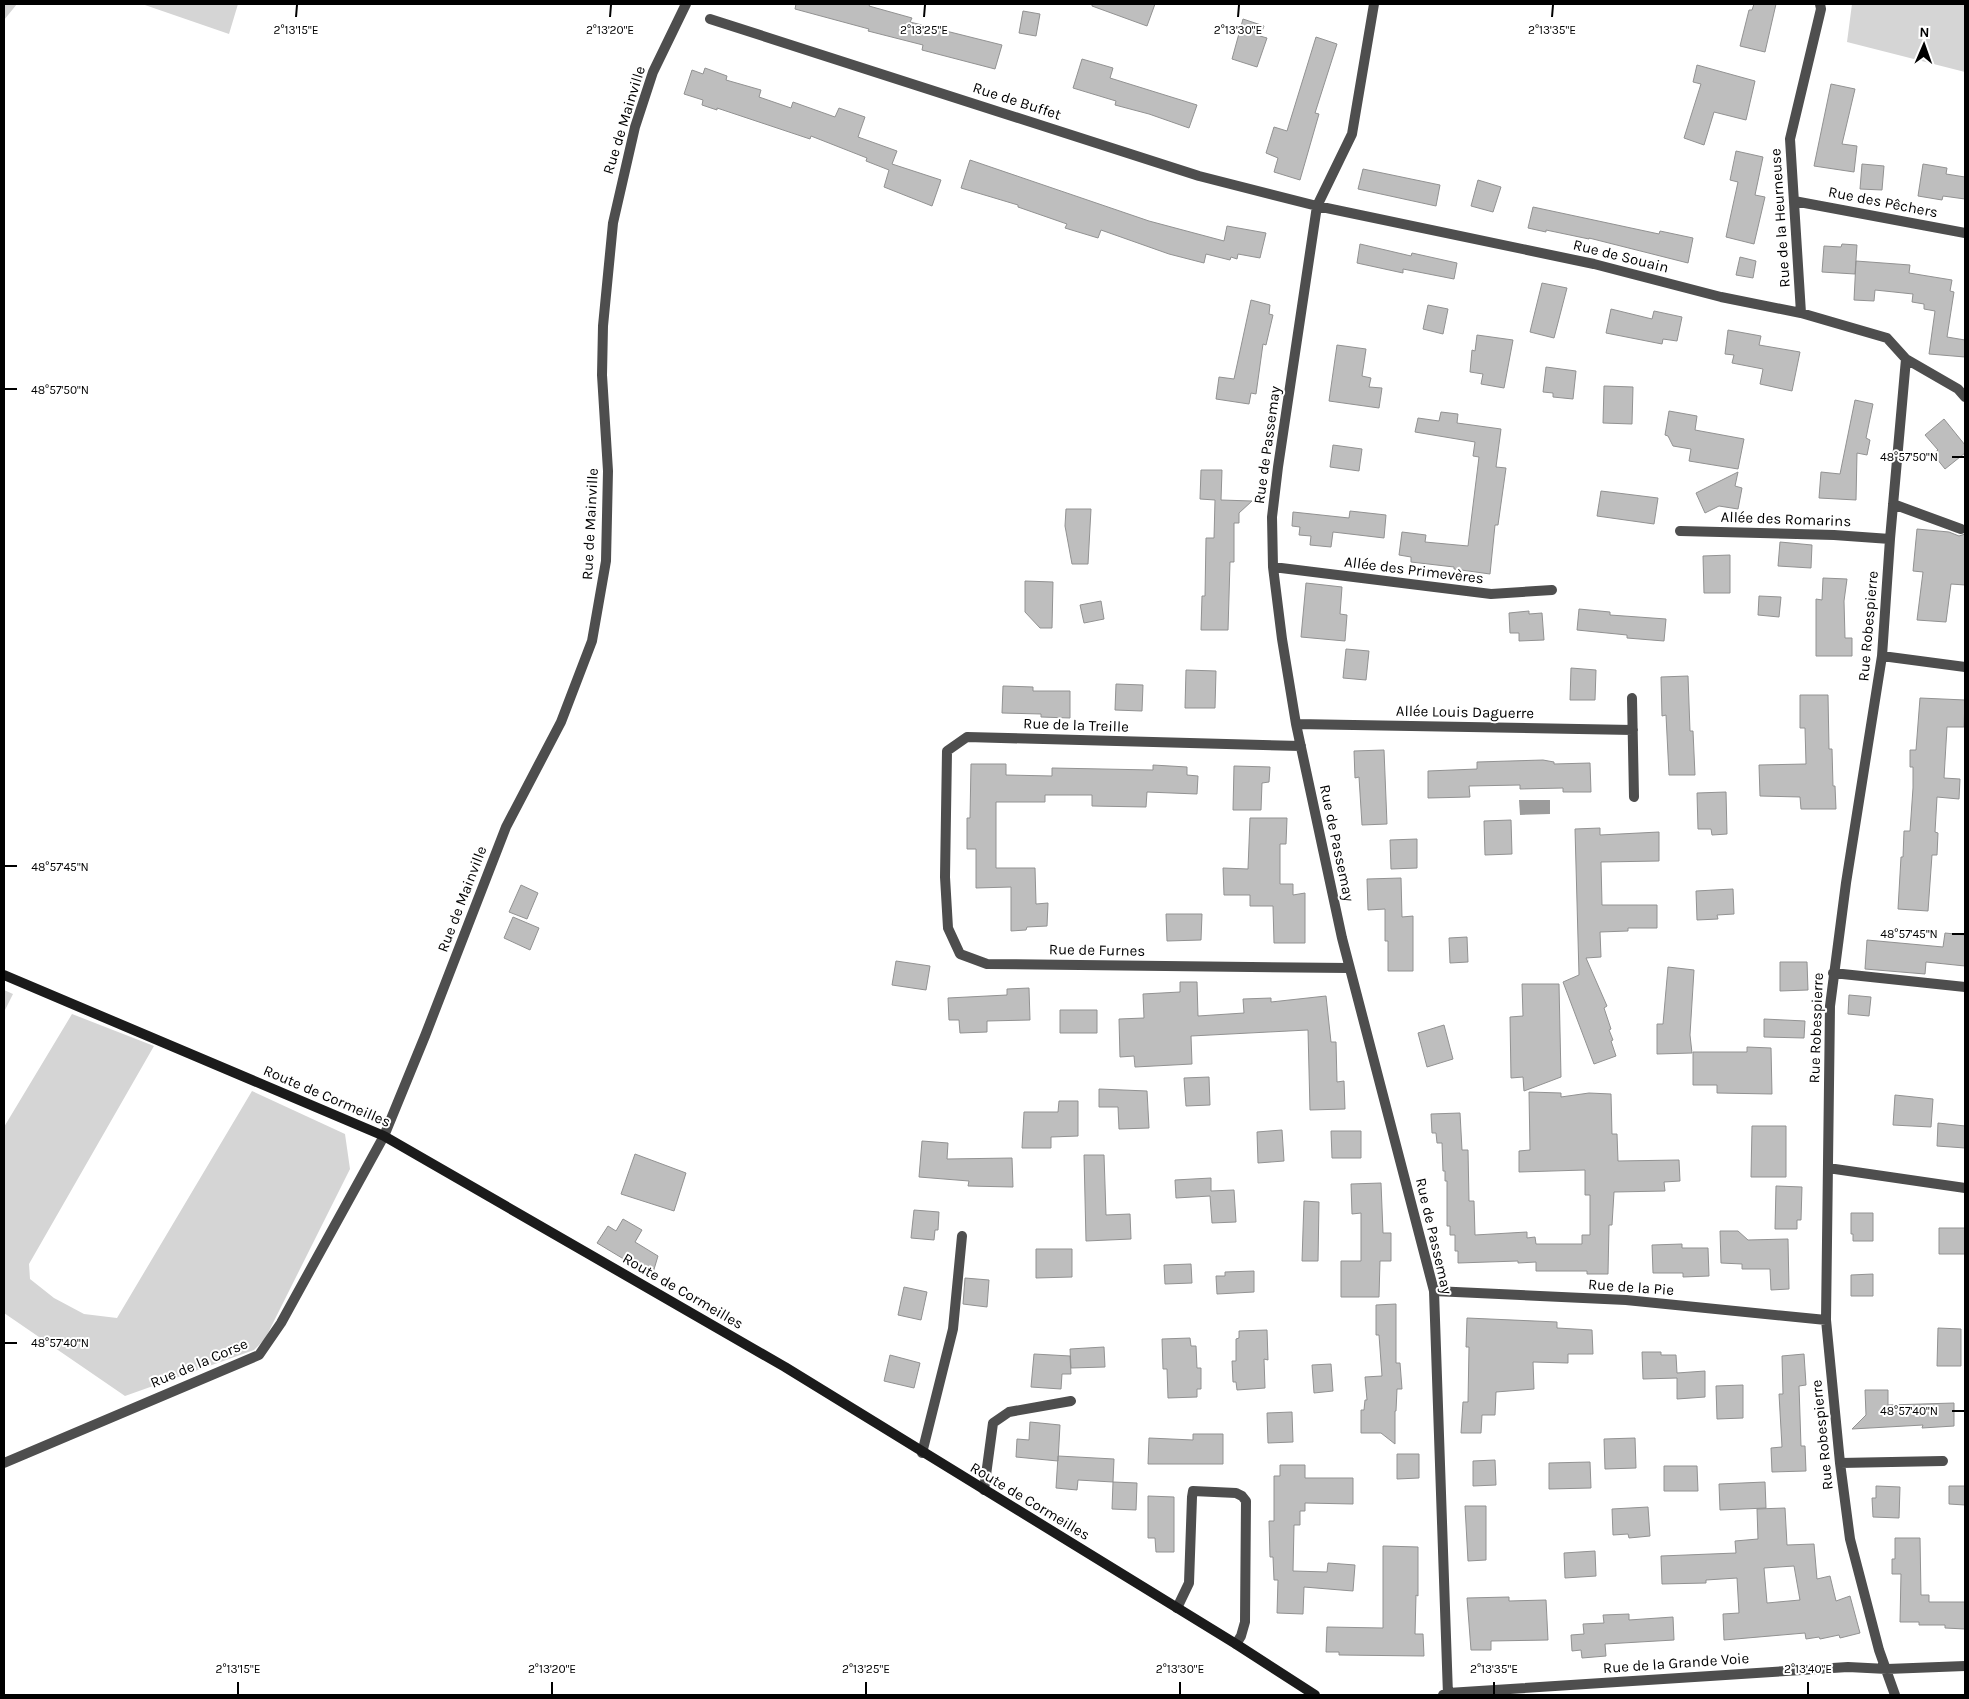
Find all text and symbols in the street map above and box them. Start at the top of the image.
north arrow [1899,20,1949,70]
text: 2°13'15"E [274,23,318,37]
text: 2°13'20"E [586,23,634,37]
text: 2°13'25"E [900,23,948,37]
text: 2°13'30"E [1214,23,1262,37]
text: 2°13'35"E [1528,23,1576,37]
text: N [1919,24,1930,41]
street label: Rue de Mainville [599,64,649,176]
street label: Rue de Buffet [971,78,1064,124]
street label: Rue de la Heurneuse [1766,148,1794,288]
street label: Rue des Pêchers [1827,183,1939,221]
street label: Rue de Souain [1571,235,1671,277]
text: 48°57'50"N [31,383,89,397]
street label: Rue de Passemay [1250,385,1284,505]
text: 48°57'50"N [1880,450,1938,464]
street label: Rue de Mainville [578,467,602,581]
street label: Allée des Romarins [1720,508,1852,530]
street label: Allée des Primevères [1343,553,1485,587]
street label: Rue Robespierre [1854,570,1882,682]
street label: Allée Louis Daguerre [1396,702,1534,722]
street label: Rue de la Treille [1023,714,1129,736]
street label: Rue de Passemay [1316,783,1358,903]
street label: Rue de Mainville [433,843,491,955]
text: 48°57'45"N [31,860,89,874]
text: 48°57'45"N [1880,927,1938,941]
street label: Rue de Furnes [1049,940,1145,960]
street label: Rue Robespierre [1805,972,1827,1084]
street label: Route de Cormeilles [261,1061,393,1131]
street label: Rue de Passemay [1412,1176,1456,1296]
street label: Route de Cormeilles [619,1249,747,1333]
street label: Rue de la Pie [1587,1275,1675,1299]
street label: Rue de la Corse [148,1334,250,1392]
text: 48°57'40"N [31,1336,89,1350]
street label: Rue Robespierre [1807,1379,1837,1491]
text: 48°57'40"N [1880,1404,1938,1418]
street label: Route de Cormeilles [967,1458,1093,1544]
street label: Rue de la Grande Voie [1602,1649,1750,1677]
text: 2°13'15"E [216,1662,260,1676]
text: 2°13'20"E [528,1662,576,1676]
text: 2°13'25"E [842,1662,890,1676]
text: 2°13'30"E [1156,1662,1204,1676]
text: 2°13'35"E [1470,1662,1518,1676]
text: 2°13'40"E [1784,1662,1832,1676]

